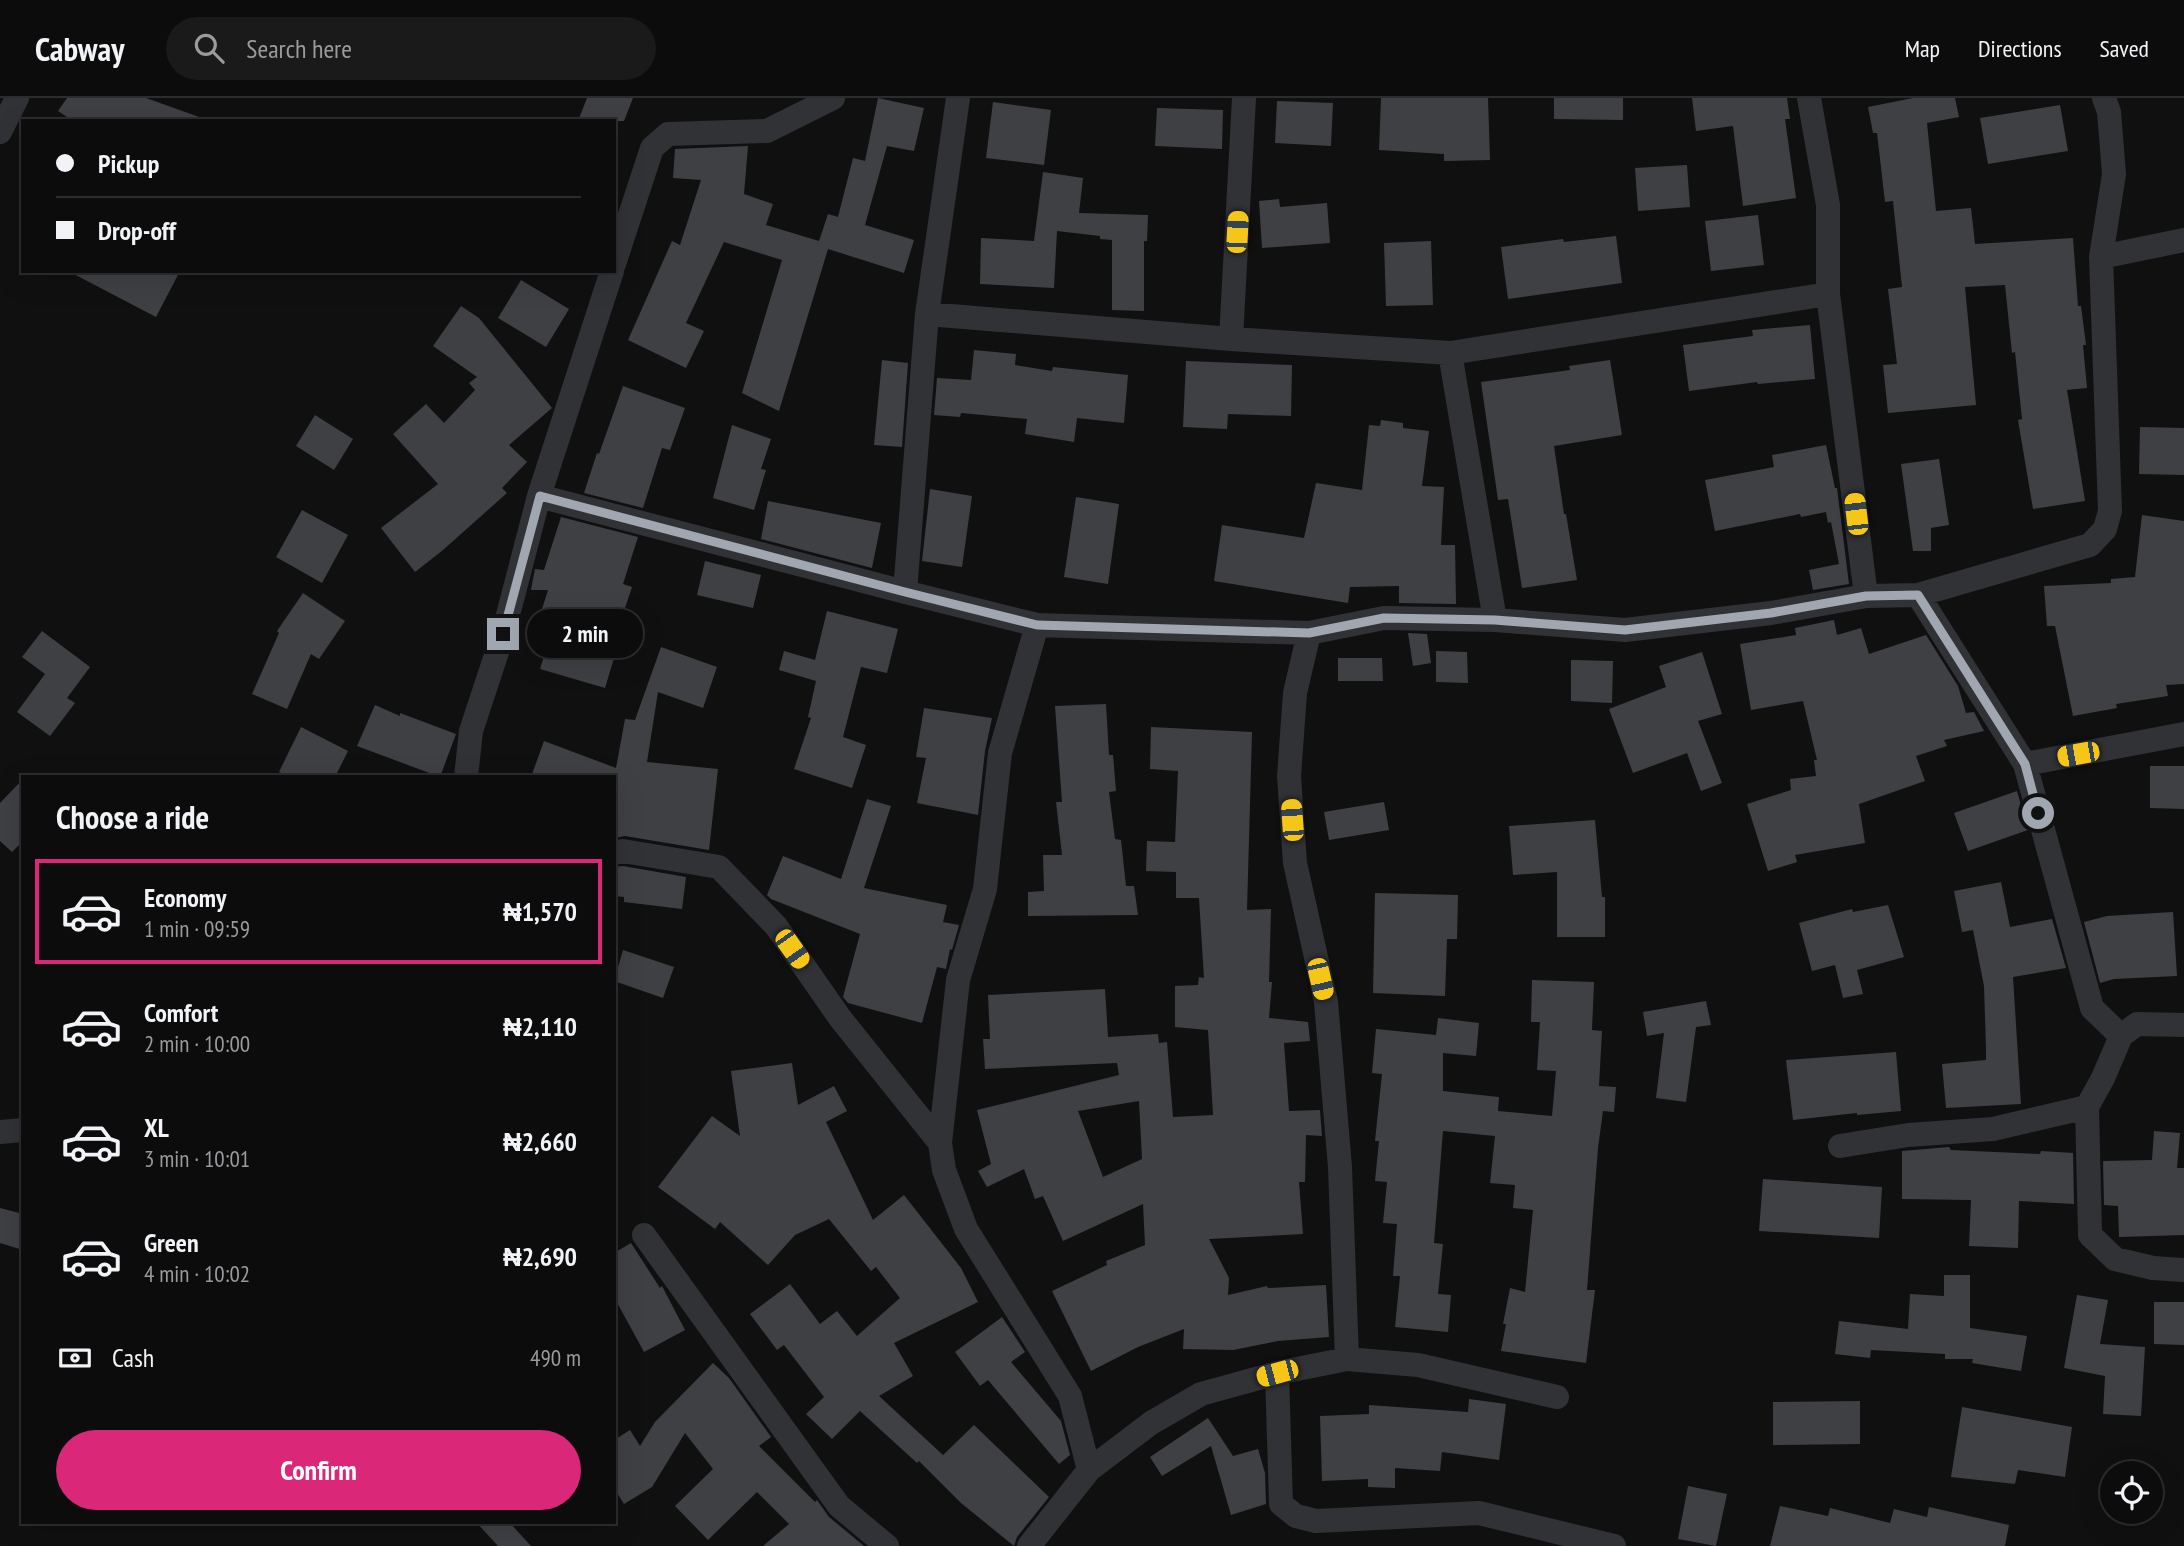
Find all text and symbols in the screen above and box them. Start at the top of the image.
search box [166,17,656,80]
text: Cabway [35,27,124,70]
icon: search [190,29,228,67]
text: Search here [246,32,352,65]
text: Map [1905,33,1940,64]
text: Directions [1978,33,2062,64]
text: Saved [2100,33,2149,64]
text: Pickup [98,147,159,180]
car [1226,210,1249,254]
text: Drop-off [98,214,176,247]
car [1844,492,1869,536]
callout: 2 min [528,610,643,658]
route end [487,618,519,650]
text: 2 min [562,619,608,648]
car [2056,740,2101,768]
text: Choose a ride [56,796,209,838]
route start [2022,797,2054,829]
car [1281,798,1304,842]
icon: car [60,880,123,943]
text: Economy [144,881,226,914]
text: ₦1,570 [503,895,577,928]
text: 1 min · 09:59 [144,914,250,943]
car [772,926,813,972]
car [1306,956,1335,1002]
icon: car [60,995,123,1058]
text: Comfort [144,996,218,1029]
text: ₦2,110 [503,1010,577,1043]
text: 2 min · 10:00 [144,1029,250,1058]
icon: car [60,1110,123,1173]
text: XL [144,1111,169,1144]
text: ₦2,660 [503,1125,577,1158]
text: 3 min · 10:01 [144,1144,250,1173]
icon: car [60,1225,123,1288]
text: Green [144,1226,199,1259]
text: ₦2,690 [503,1240,577,1273]
text: 4 min · 10:02 [144,1259,250,1288]
icon: cash [56,1339,94,1377]
text: Cash [112,1341,154,1374]
text: 490 m [530,1343,581,1372]
car [1254,1357,1301,1389]
button: Confirm [56,1430,581,1510]
map controls [2100,1461,2163,1524]
button: locate [2100,1461,2163,1524]

